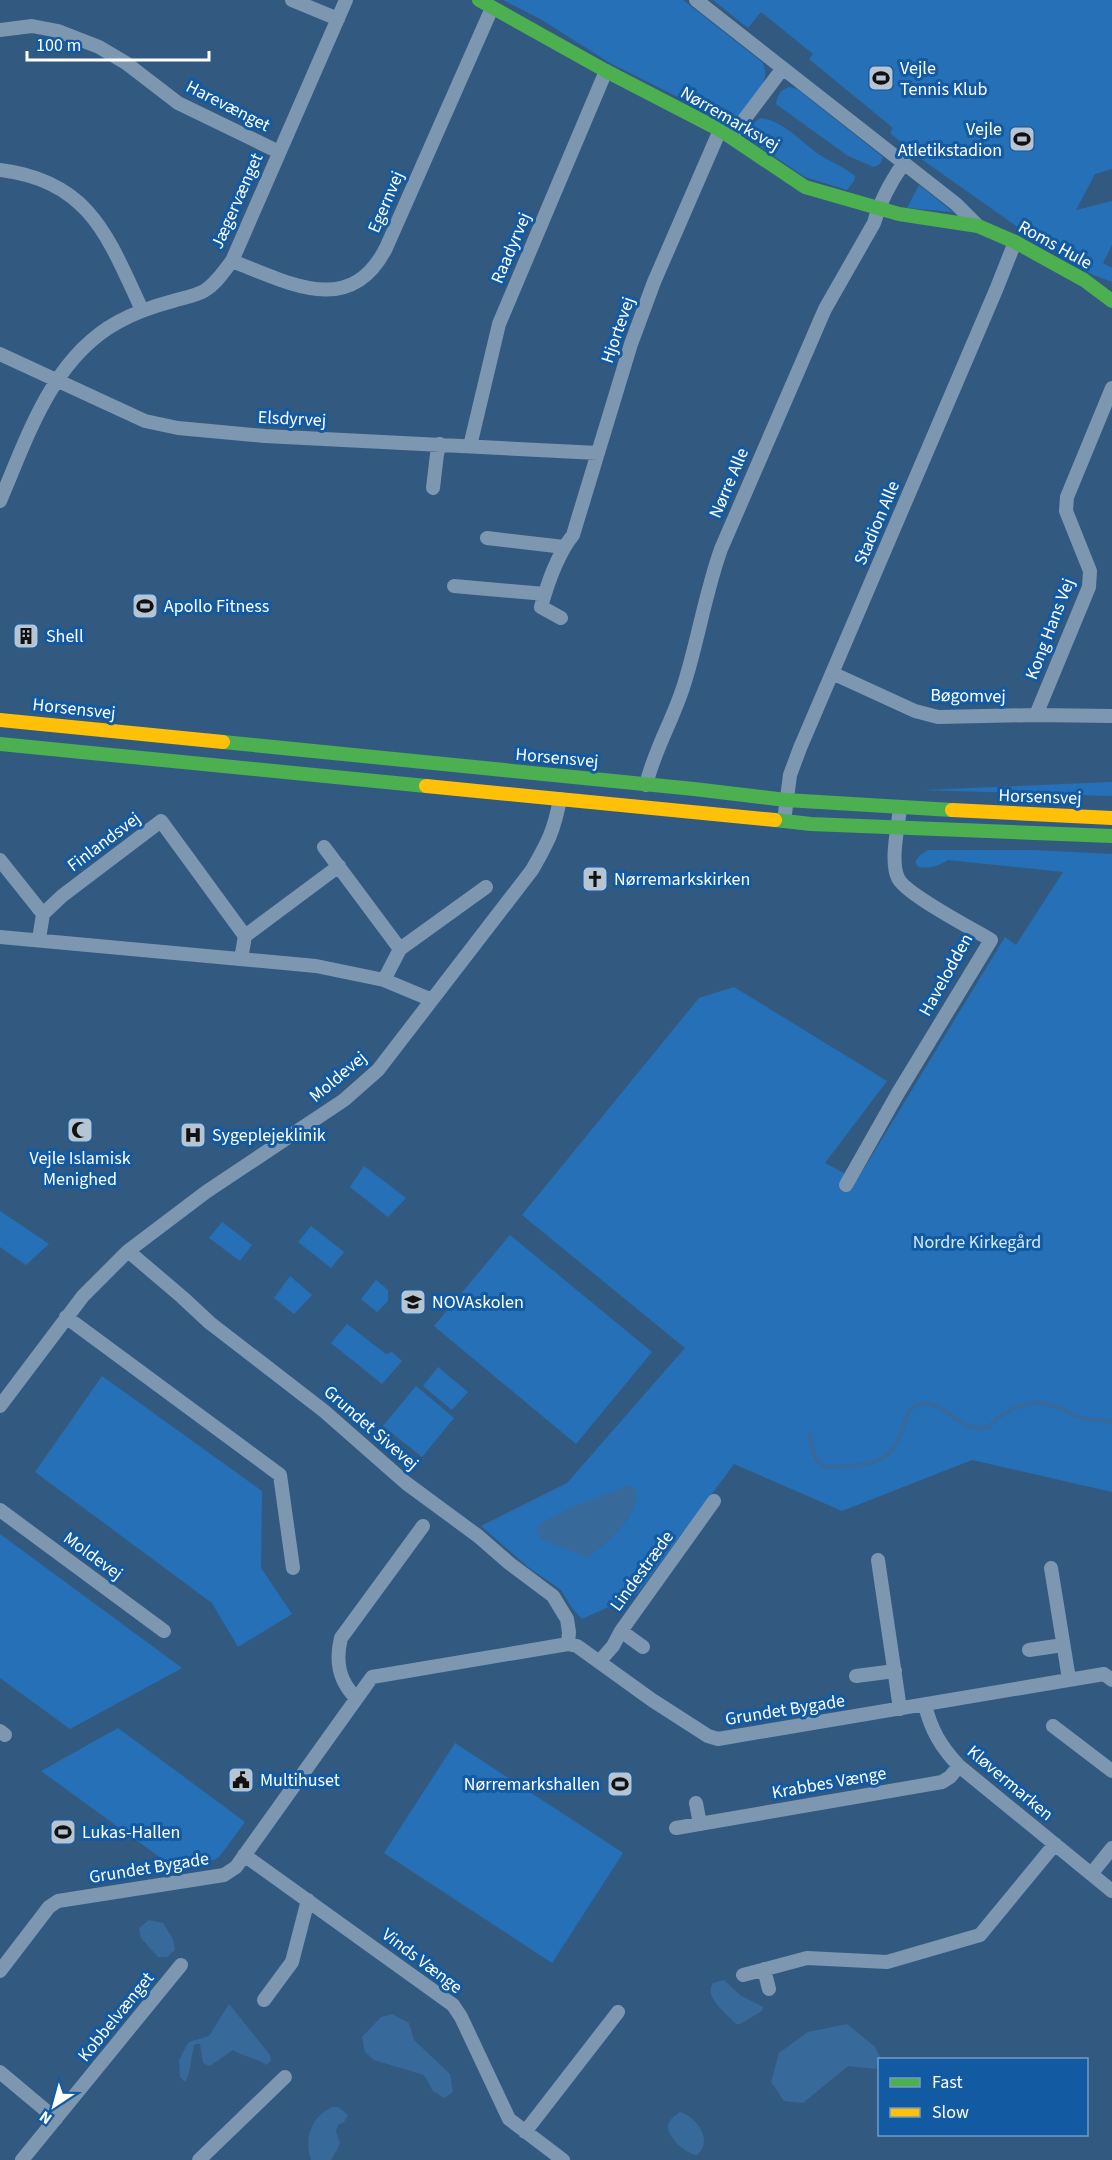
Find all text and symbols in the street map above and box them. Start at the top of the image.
scale bar [27,24,208,62]
text: 100 m [36,33,81,58]
place label: Vejle Tennis Klub [900,56,987,102]
sports icon: Vejle Tennis Klub [866,63,896,93]
street label: Harevænget [182,74,274,138]
street label: Nørremarksvej [676,80,784,158]
place label: Vejle Atletikstadion [898,117,1002,163]
sports icon: Vejle Atletikstadion [1007,124,1037,154]
street label: Jægervænget [205,149,269,253]
street label: Egernvej [362,167,410,237]
street label: Raadyrvej [485,209,537,287]
street label: Roms Hule [1014,214,1097,276]
street label: Hjortevej [595,293,641,367]
street label: Elsdyrvej [257,405,327,433]
street label: Nørre Alle [703,444,755,522]
street label: Stadion Alle [848,477,906,569]
street label: Kong Hans Vej [1019,575,1081,683]
sports icon: Apollo Fitness [130,591,160,621]
place label: Apollo Fitness [164,594,269,619]
building icon: Shell [11,621,41,651]
place label: Shell [46,624,84,649]
street label: Bøgomvej [930,683,1006,709]
street label: Horsensvej [31,692,117,726]
street label: Horsensvej [514,742,600,774]
street label: Horsensvej [998,783,1082,811]
street label: Finlandsvej [62,806,146,878]
church icon: Nørremarkskirken [580,864,610,894]
place label: Nørremarkskirken [614,867,750,892]
street label: Havelodden [913,929,979,1021]
street label: Moldevej [304,1046,372,1108]
mosque icon: Vejle Islamisk Menighed [65,1115,95,1145]
hospital icon: Sygeplejeklinik [178,1120,208,1150]
place label: Sygeplejeklinik [212,1123,326,1148]
place label: Vejle Islamisk Menighed [29,1146,131,1192]
park label: Nordre Kirkegård [913,1230,1041,1255]
school or university icon: NOVAskolen [398,1287,428,1317]
place label: NOVAskolen [432,1290,524,1315]
street label: Grundet Sivevej [318,1380,424,1476]
street label: Moldevej [58,1526,128,1586]
street label: Lindestræde [604,1526,680,1616]
street label: Grundet Bygade [723,1688,847,1732]
street label: Kløvermarken [961,1739,1059,1827]
street label: Krabbes Vænge [770,1761,888,1805]
public building icon: Multihuset [226,1765,256,1795]
place label: Multihuset [260,1768,340,1793]
sports icon: Nørremarkshallen [605,1769,635,1799]
place label: Nørremarkshallen [464,1772,600,1797]
sports icon: Lukas-Hallen [48,1817,78,1847]
place label: Lukas-Hallen [82,1820,180,1845]
street label: Grundet Bygade [87,1846,211,1890]
street label: Vinds Vænge [376,1922,468,2000]
street label: Kobbelvænget [72,1967,160,2067]
legend [878,2058,1088,2136]
text: Fast [932,2070,963,2095]
north arrow [24,2076,84,2136]
text: Slow [932,2100,969,2125]
text: N [35,2105,57,2129]

